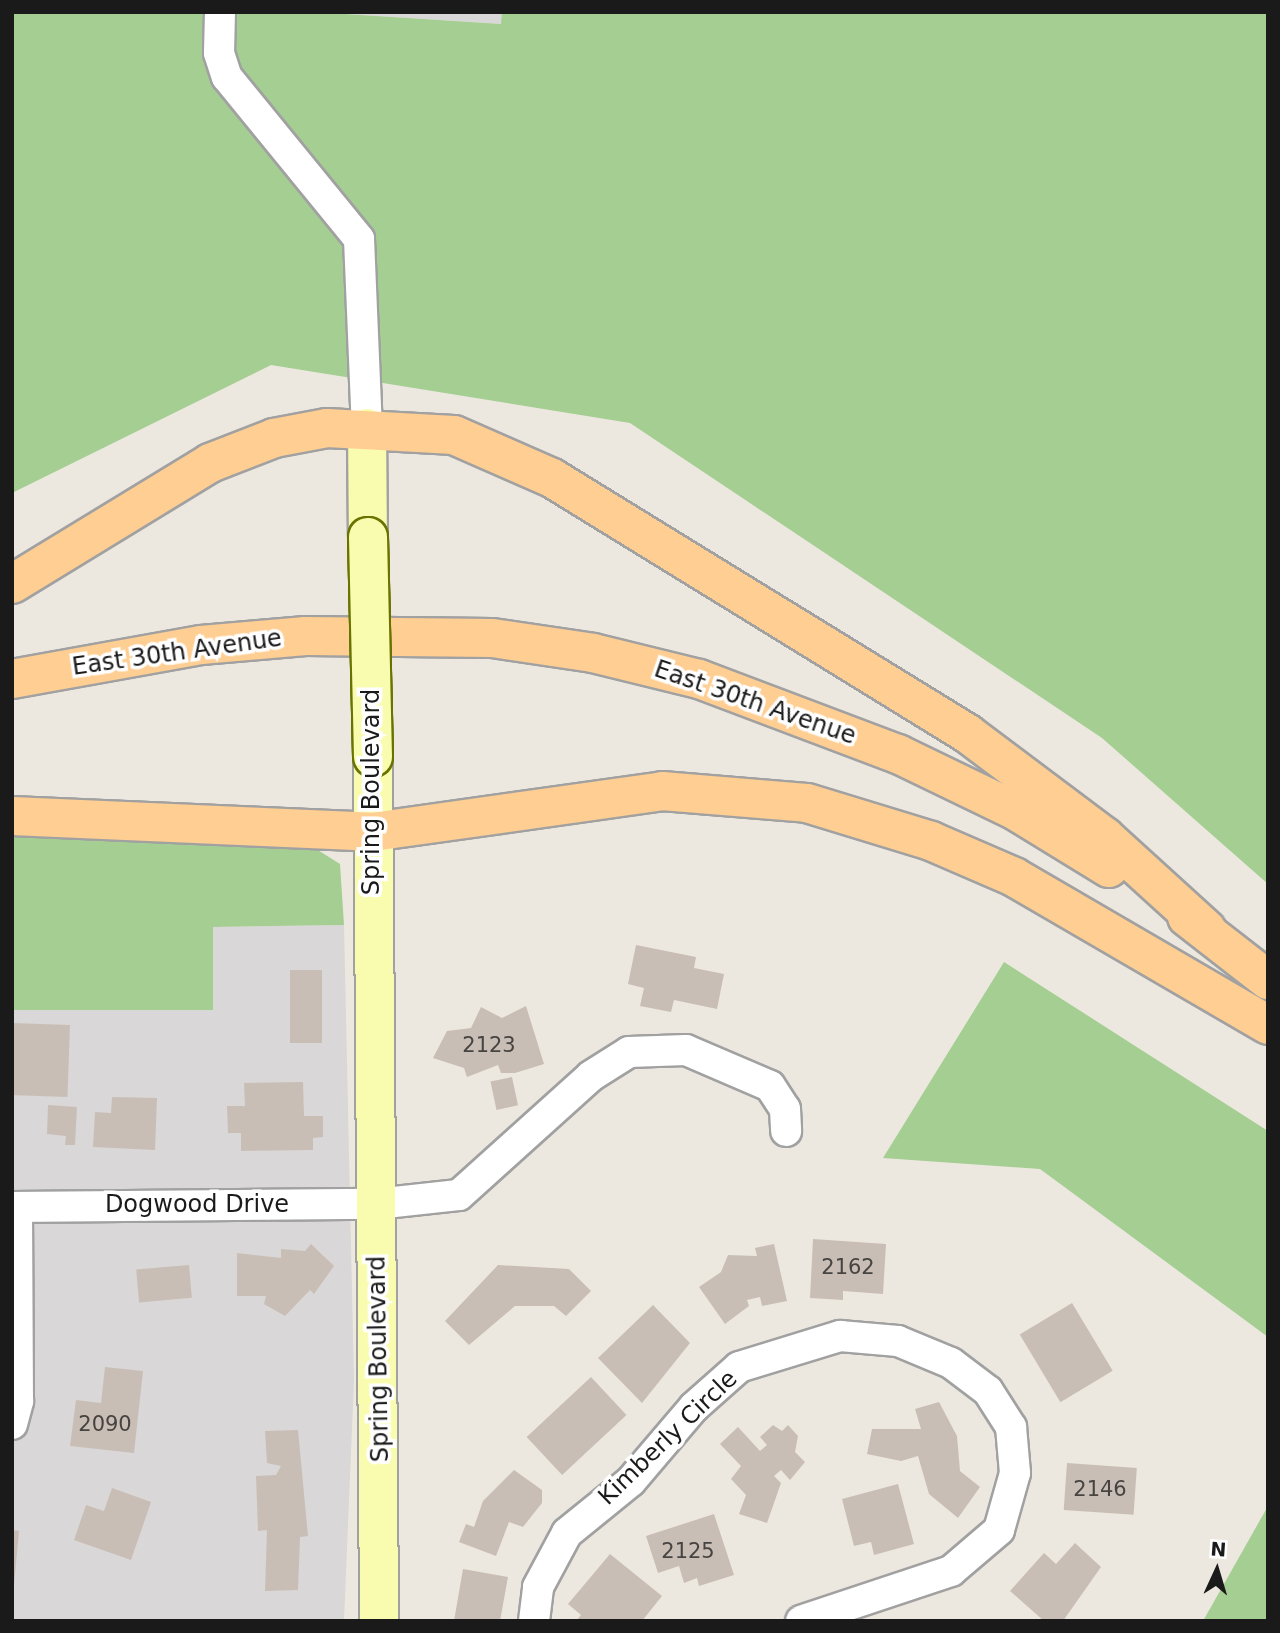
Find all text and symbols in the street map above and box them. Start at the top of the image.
street label: East 30th Avenue [70,624,284,682]
street label: East 30th Avenue [650,655,860,751]
street label: Spring Boulevard [358,689,386,895]
house number: 2123 [462,1032,516,1058]
street label: Dogwood Drive [105,1191,289,1219]
house number: 2162 [821,1254,875,1280]
street label: Spring Boulevard [363,1256,395,1462]
street label: Kimberly Circle [593,1365,743,1511]
house number: 2090 [78,1411,132,1437]
house number: 2146 [1073,1476,1127,1502]
north arrow [1182,1535,1252,1605]
house number: 2125 [661,1538,715,1564]
text: N [1210,1538,1227,1561]

